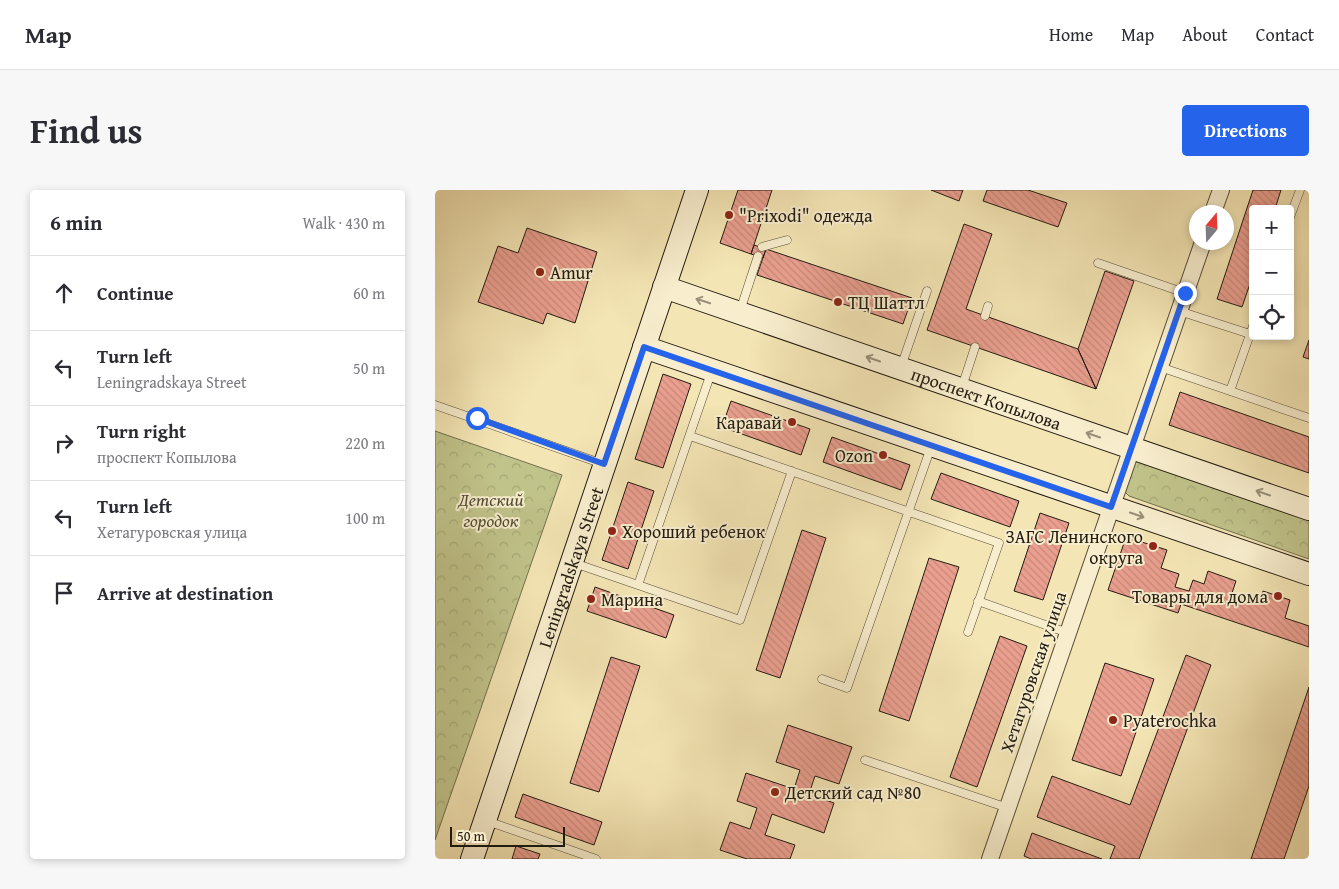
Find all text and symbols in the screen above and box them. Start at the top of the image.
text: Map [25,17,72,52]
text: Home [1049,21,1093,48]
text: Map [1121,21,1154,48]
text: About [1182,21,1228,48]
text: Contact [1256,21,1314,48]
text: Find us [30,105,143,156]
button: Directions [1182,105,1309,156]
place label: "Prixodi" одежда [739,202,873,229]
north arrow [1189,205,1234,250]
map controls [1249,205,1294,340]
button: + [1249,205,1294,250]
text: 6 min [50,207,102,238]
marker: "Prixodi" одежда [723,209,735,221]
text: Walk · 430 m [302,211,385,235]
button: − [1249,250,1294,295]
place label: Amur [550,259,593,286]
marker: Amur [534,266,546,278]
icon: ahead [50,279,78,307]
text: Continue [97,279,174,307]
text: 60 m [353,281,385,305]
route end [1174,282,1197,305]
place label: ТЦ Шаттл [848,289,925,316]
one-way arrow [695,295,711,305]
button: locate [1249,295,1294,340]
marker: ТЦ Шаттл [832,296,844,308]
text: Turn left [97,342,172,370]
icon: left [50,354,78,382]
one-way arrow [866,354,881,363]
text: 50 m [353,356,385,380]
street label: проспект Копылова [908,360,1066,436]
text: Leningradskaya Street [97,370,247,394]
route start [466,407,489,430]
place label: Каравай [716,409,782,436]
marker: Каравай [786,416,798,428]
text: Turn right [97,417,186,445]
icon: right [50,429,78,457]
one-way arrow [1085,429,1101,439]
text: 220 m [345,431,385,455]
place label: Ozon [835,442,873,469]
text: проспект Копылова [97,445,237,469]
marker: Ozon [877,449,889,461]
street label: Leningradskaya Street [531,482,610,651]
park label: Детский городок [457,486,524,534]
one-way arrow [1255,488,1271,498]
text: Turn left [97,492,172,520]
icon: left [50,504,78,532]
text: 100 m [345,506,385,530]
one-way arrow [1129,511,1145,521]
place label: Хороший ребенок [622,518,766,545]
text: Хетагуровская улица [97,520,247,544]
place label: ЗАГС Ленинского округа [1005,523,1143,571]
marker: Хороший ребенок [606,525,618,537]
marker: ЗАГС Ленинского округа [1147,540,1159,552]
icon: arrive [50,579,78,607]
text: Arrive at destination [97,579,273,607]
place label: Товары для дома [1132,583,1268,610]
place label: Марина [601,586,664,613]
street label: Хетагуровская улица [993,587,1073,756]
marker: Товары для дома [1272,590,1284,602]
marker: Марина [585,593,597,605]
place label: Pyaterochka [1123,707,1217,734]
marker: Pyaterochka [1107,714,1119,726]
place label: Детский сад №80 [784,779,921,806]
marker: Детский сад №80 [769,786,781,798]
scale bar [450,824,565,847]
text: 50 m [457,826,485,846]

